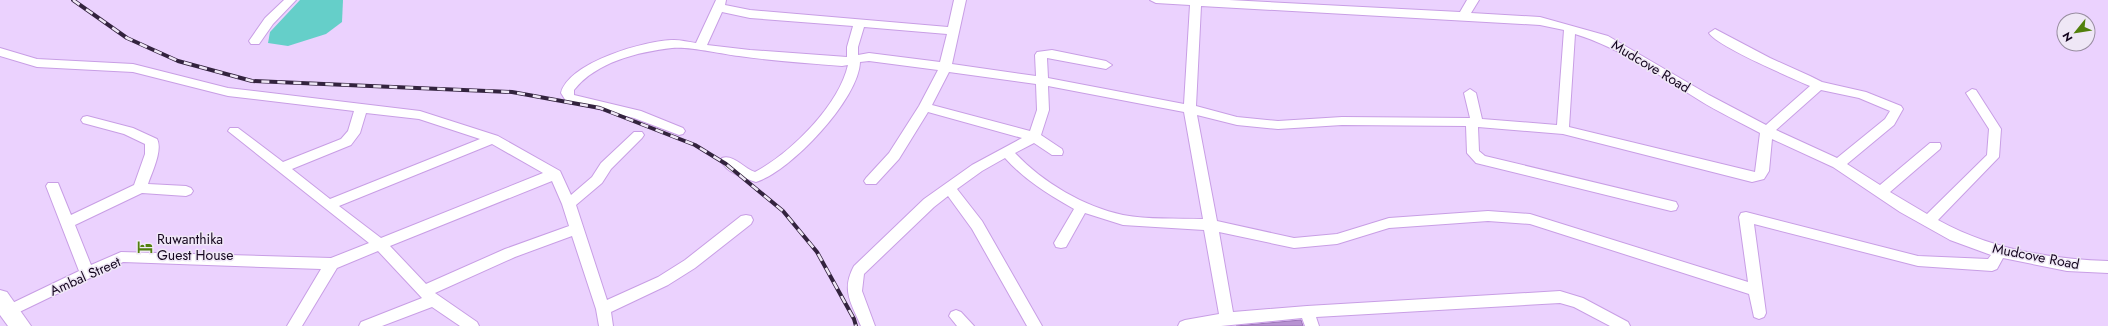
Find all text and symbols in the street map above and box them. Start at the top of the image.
north arrow [2056,12,2096,52]
text: N [2058,29,2076,45]
street label: Mudcove Road [1608,35,1694,97]
place label: Ruwanthika Guest House [157,229,233,265]
hotel icon: Ruwanthika Guest House [136,238,154,256]
street label: Mudcove Road [1991,238,2081,274]
street label: Ambal Street [46,251,124,301]

